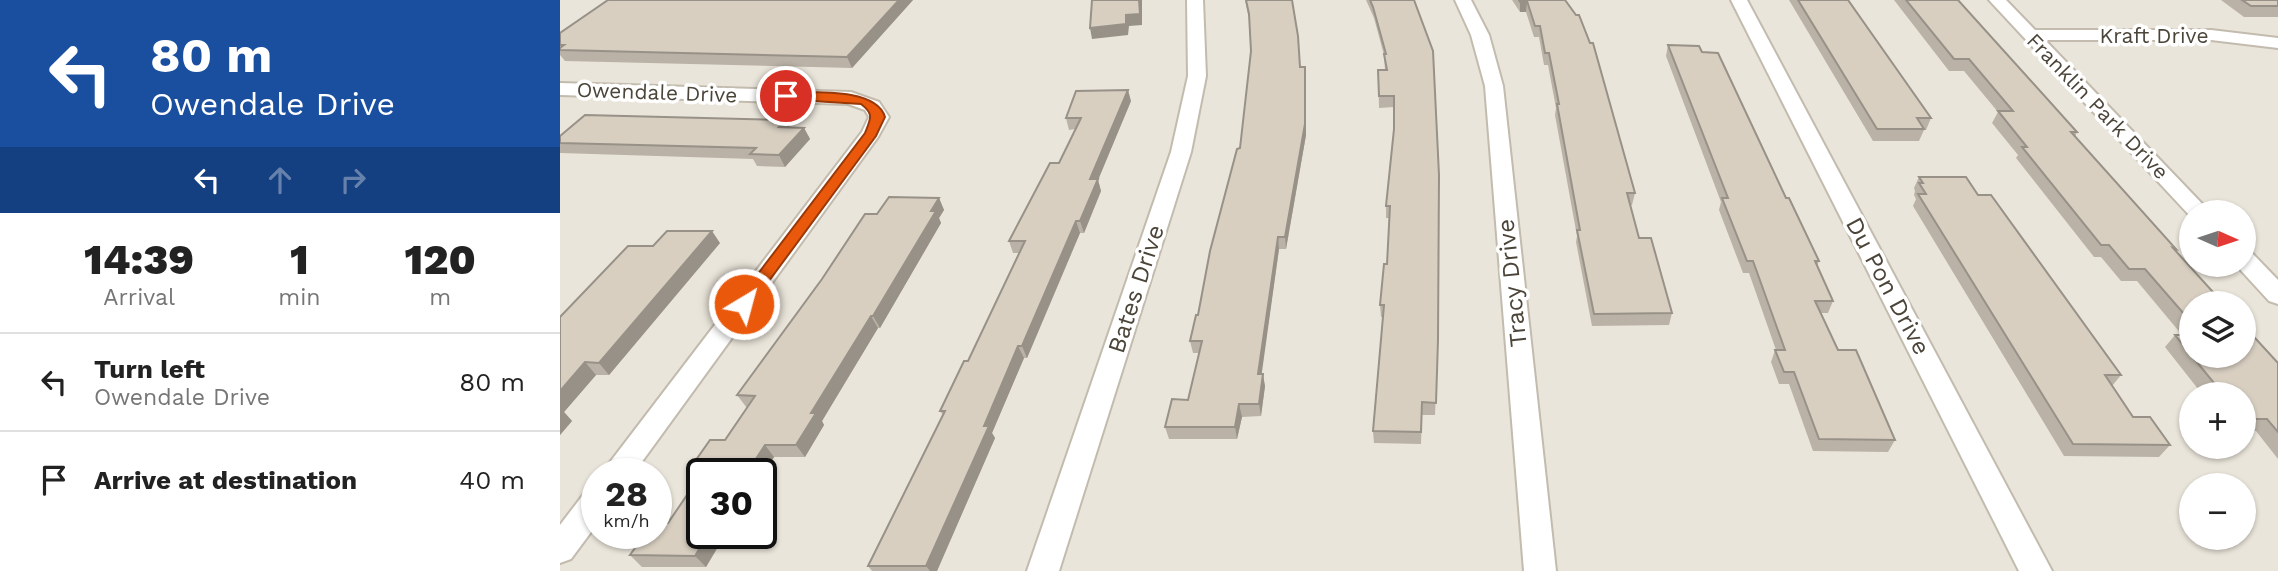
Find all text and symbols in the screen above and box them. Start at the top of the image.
street label: Kraft Drive [2099,23,2209,48]
text: 80 m [150,26,272,84]
icon: left [35,28,126,119]
street label: Franklin Park Drive [2022,28,2174,184]
pin [756,66,816,126]
street label: Owendale Drive [576,77,738,107]
icon: arrive [767,77,805,115]
text: Owendale Drive [150,85,395,123]
icon: left [188,161,226,199]
icon: ahead [261,161,299,199]
icon: right [334,161,372,199]
north arrow [2179,200,2256,276]
map controls [2179,200,2256,550]
street label: Du Pon Drive [1840,212,1936,360]
street label: Tracy Drive [1491,218,1533,348]
street label: Bates Drive [1102,221,1170,357]
text: 14:39 [84,235,194,284]
text: 1 [290,235,309,284]
text: 120 [405,235,476,284]
position arrow [707,267,781,341]
text: Arrival [103,284,175,311]
text: min [278,284,321,311]
text: m [429,284,451,311]
button: layers [2179,291,2256,368]
text: Turn left [94,354,205,384]
icon: left [35,363,73,401]
text: 80 m [459,367,525,397]
button: + [2179,382,2256,459]
text: Owendale Drive [94,384,270,411]
speed limit sign: 30 [686,458,777,549]
icon: arrive [35,461,73,499]
text: Arrive at destination [94,465,357,495]
text: 40 m [459,465,525,495]
text: 28 [605,473,648,515]
button: − [2179,473,2256,550]
text: km/h [603,510,650,531]

